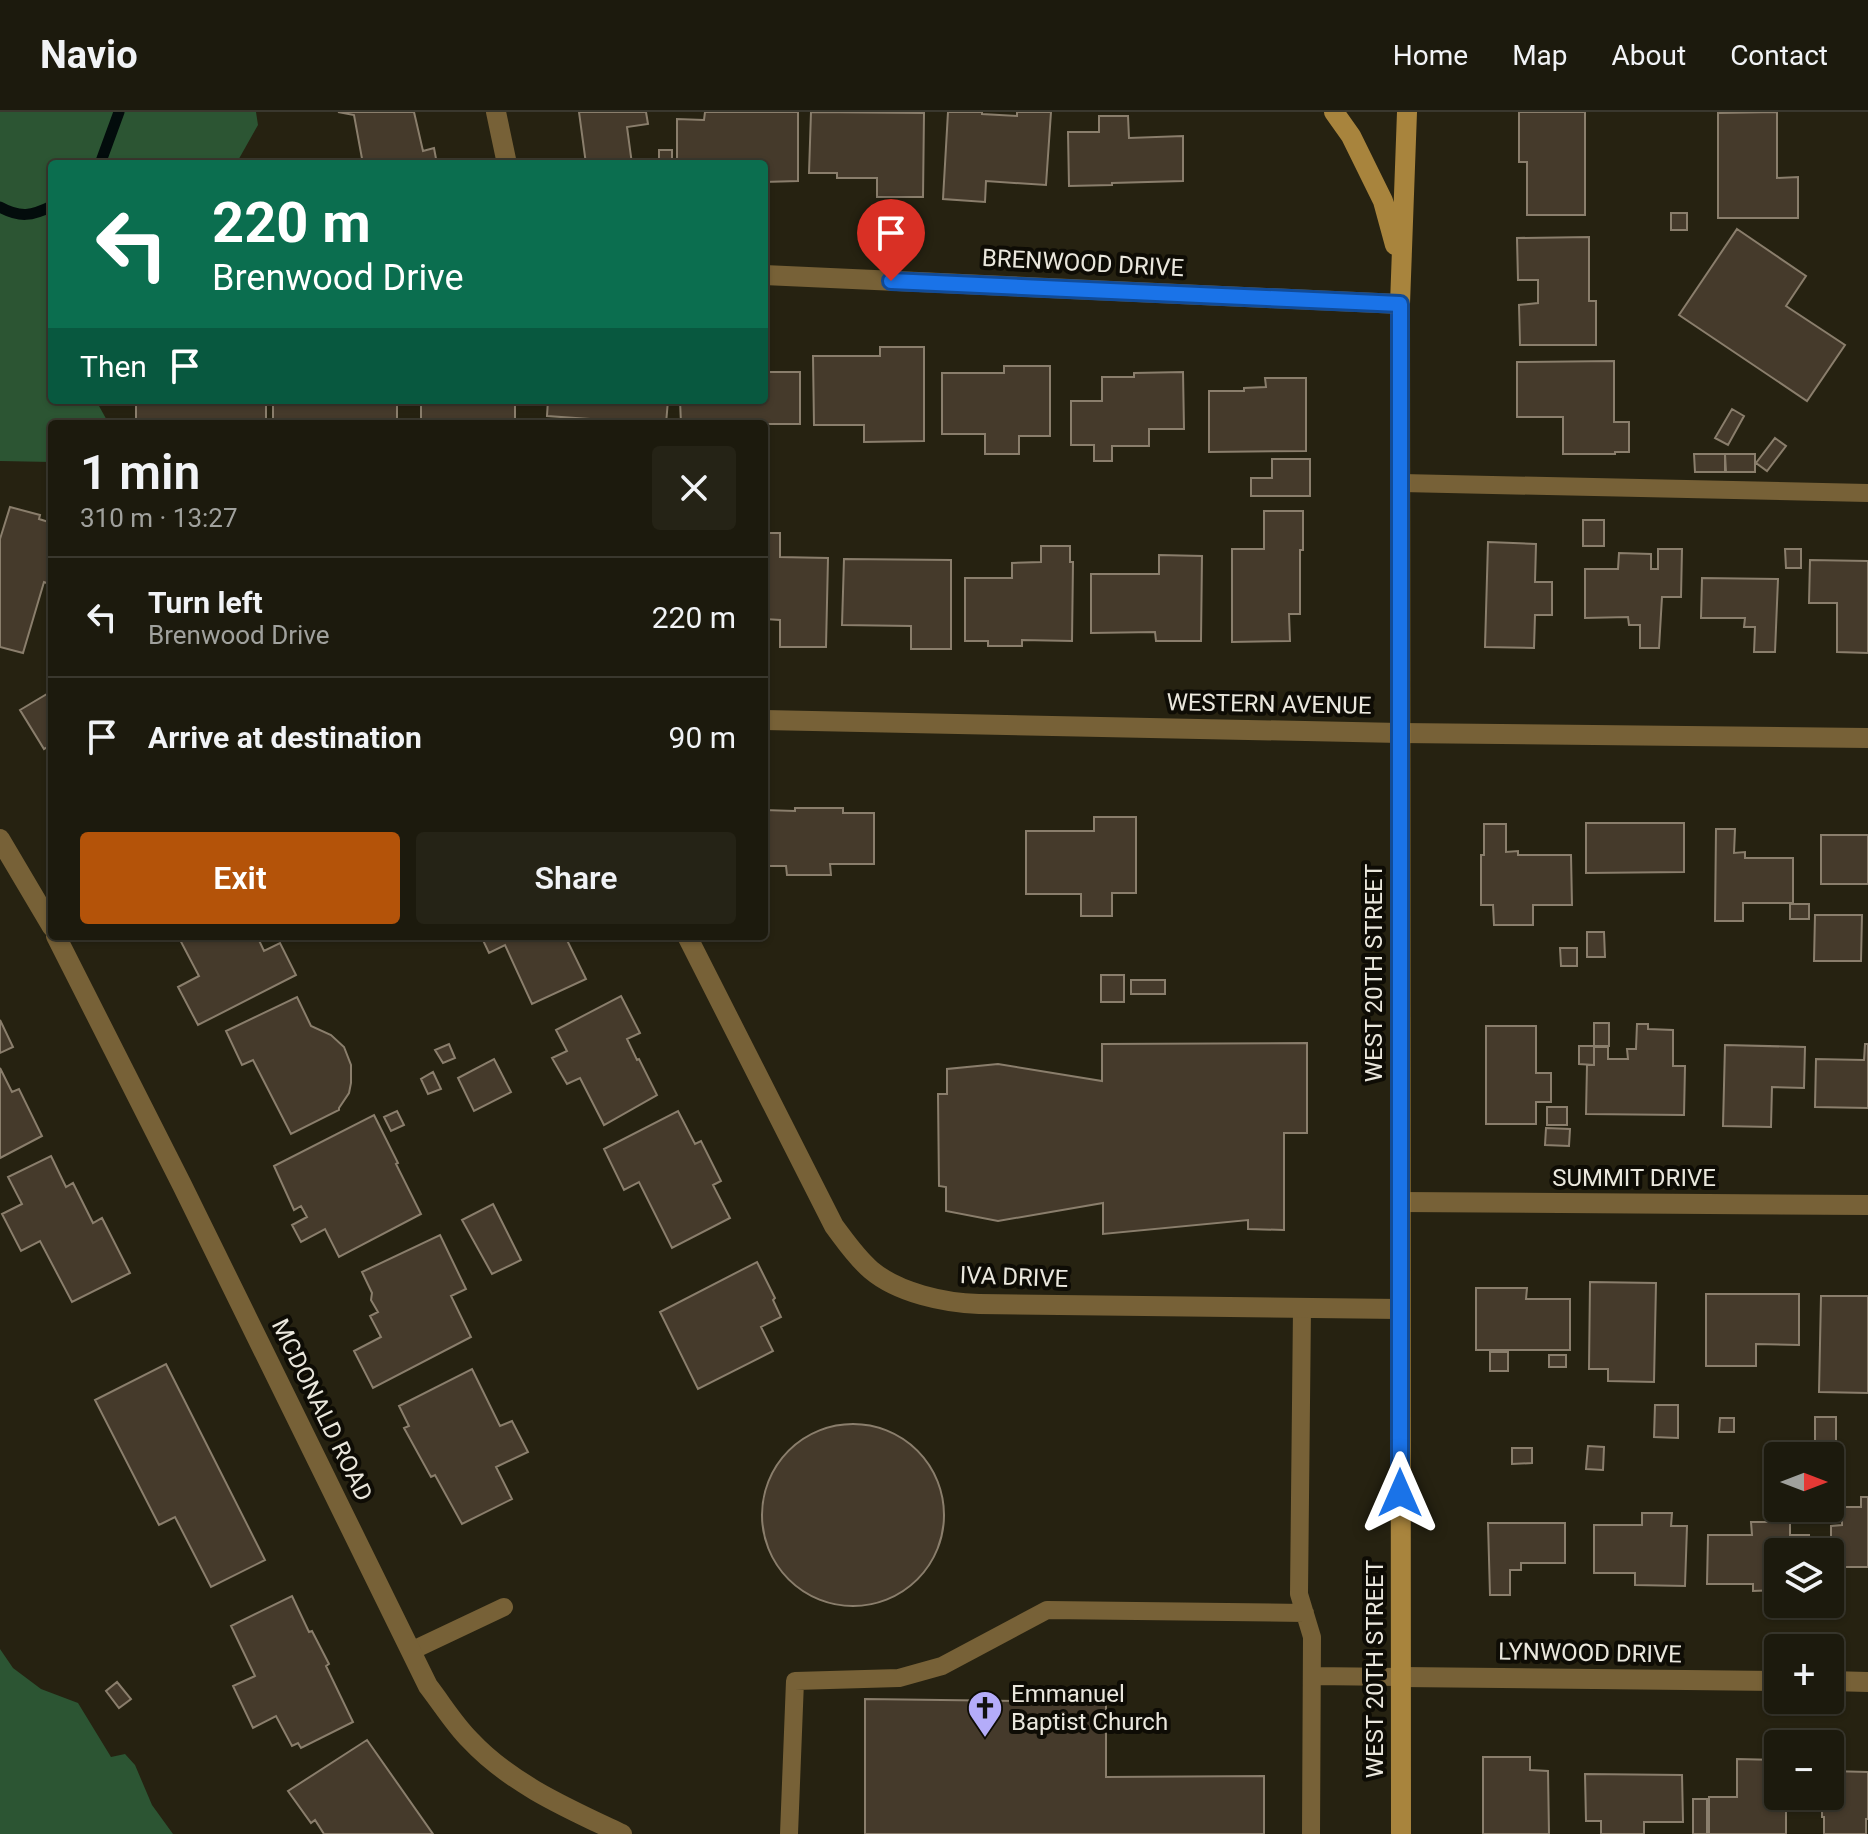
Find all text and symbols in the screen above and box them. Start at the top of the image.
text: Navio [40,33,138,77]
text: Home [1393,39,1468,72]
text: Map [1512,39,1568,72]
text: About [1612,39,1686,72]
text: Contact [1730,39,1828,72]
text: 220 m [212,190,371,256]
icon: left [80,192,184,296]
pin [857,199,925,281]
icon: arrive [869,211,913,255]
street label: BRENWOOD DRIVE [981,244,1185,282]
text: Brenwood Drive [212,257,464,299]
icon: arrive [163,344,207,388]
text: Then [80,349,147,384]
text: 1 min [80,444,200,501]
button: close [652,446,736,530]
text: 310 m · 13:27 [80,503,238,533]
text: Turn left [148,585,263,620]
icon: left [80,595,124,639]
text: 220 m [652,600,736,635]
text: Brenwood Drive [148,620,330,650]
street label: WESTERN AVENUE [1166,688,1372,720]
icon: arrive [80,715,124,759]
text: Arrive at destination [148,720,422,755]
text: 90 m [669,720,736,755]
button: Exit [80,832,400,924]
button: Share [416,832,736,924]
street label: WEST 20TH STREET [1360,864,1388,1082]
street label: SUMMIT DRIVE [1552,1164,1716,1192]
street label: IVA DRIVE [959,1261,1069,1293]
street label: MCDONALD ROAD [266,1314,378,1506]
north arrow [1764,1442,1844,1522]
map controls [1764,1442,1844,1810]
position arrow [1358,1451,1442,1535]
button: layers [1764,1538,1844,1618]
street label: WEST 20TH STREET [1361,1560,1389,1778]
button: + [1764,1634,1844,1714]
street label: LYNWOOD DRIVE [1498,1637,1682,1669]
place label: Emmanuel Baptist Church [1011,1680,1168,1736]
church icon: Emmanuel Baptist Church [966,1689,1004,1739]
button: − [1764,1730,1844,1810]

